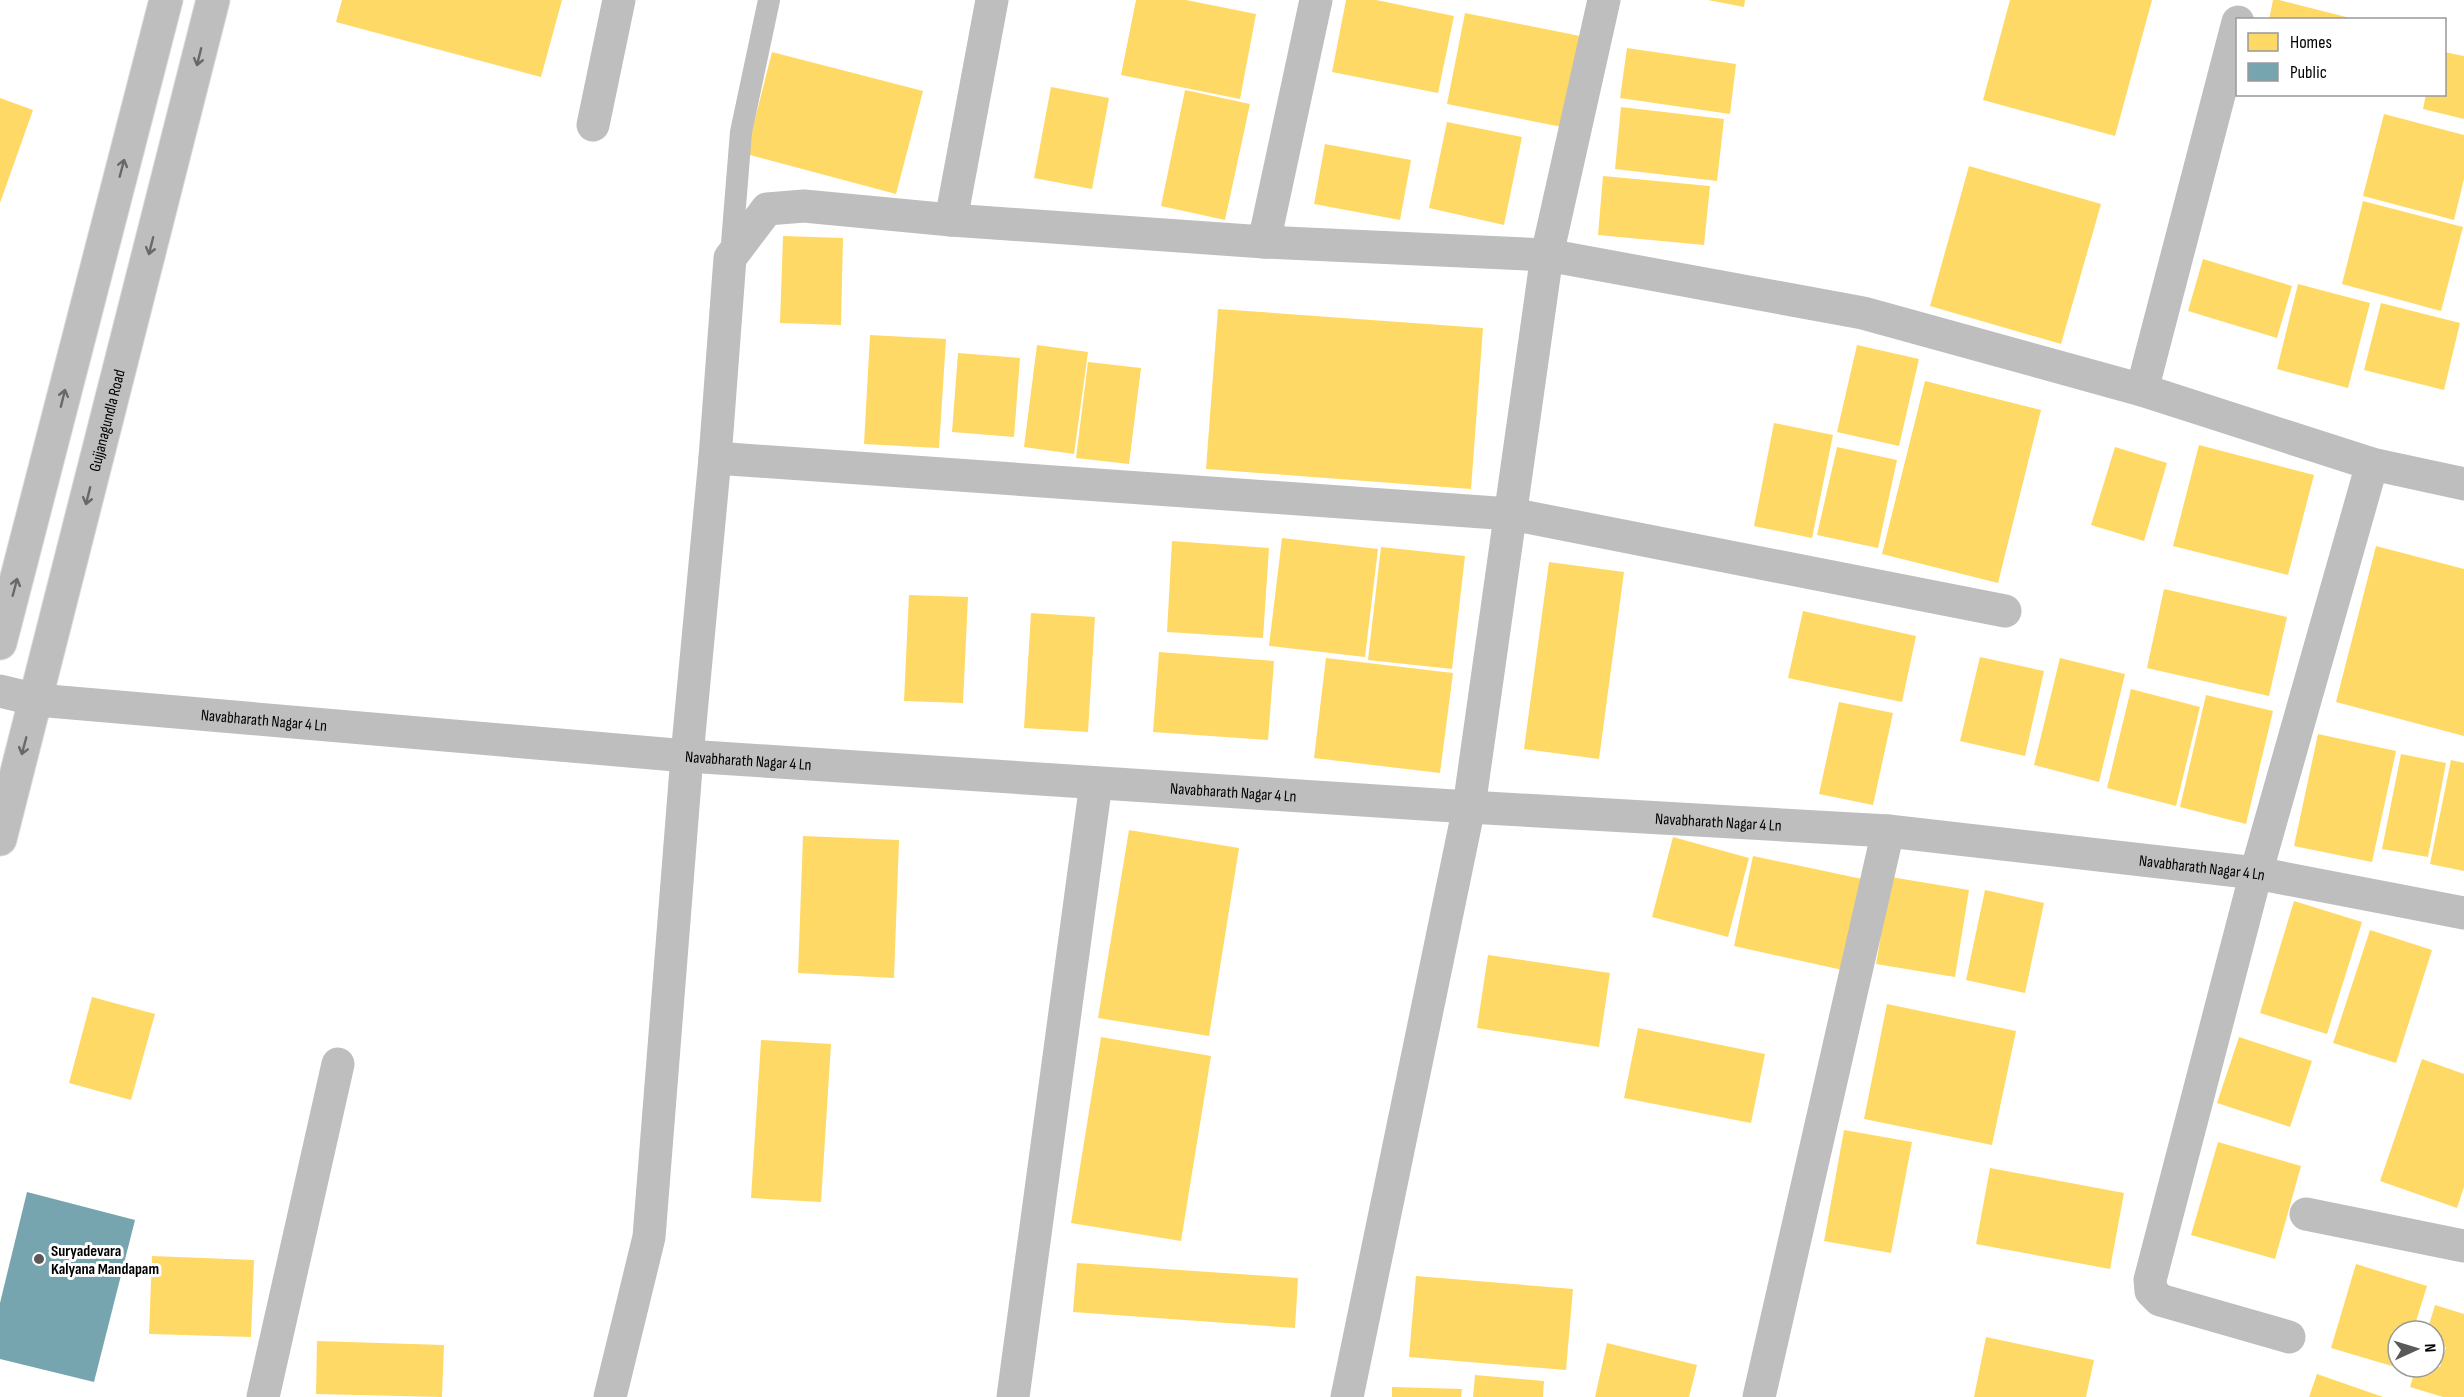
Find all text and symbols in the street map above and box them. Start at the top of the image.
legend [2236,18,2446,96]
text: Homes [2290,32,2332,53]
one-way arrow [192,47,204,66]
text: Public [2290,62,2327,83]
one-way arrow [117,159,128,178]
one-way arrow [145,236,157,255]
street label: Gujjanagundla Road [86,368,130,474]
one-way arrow [57,388,69,407]
one-way arrow [82,486,93,505]
one-way arrow [9,577,21,596]
street label: Navabharath Nagar 4 Ln [200,706,328,736]
one-way arrow [18,736,30,755]
street label: Navabharath Nagar 4 Ln [684,748,812,775]
street label: Navabharath Nagar 4 Ln [1169,780,1297,807]
street label: Navabharath Nagar 4 Ln [1655,810,1782,836]
street label: Navabharath Nagar 4 Ln [2138,852,2266,886]
place label: Suryadevara Kalyana Mandapam [51,1242,159,1279]
marker: Suryadevara Kalyana Mandapam [32,1252,46,1266]
north arrow [2386,1319,2446,1379]
text: N [2420,1343,2439,1353]

